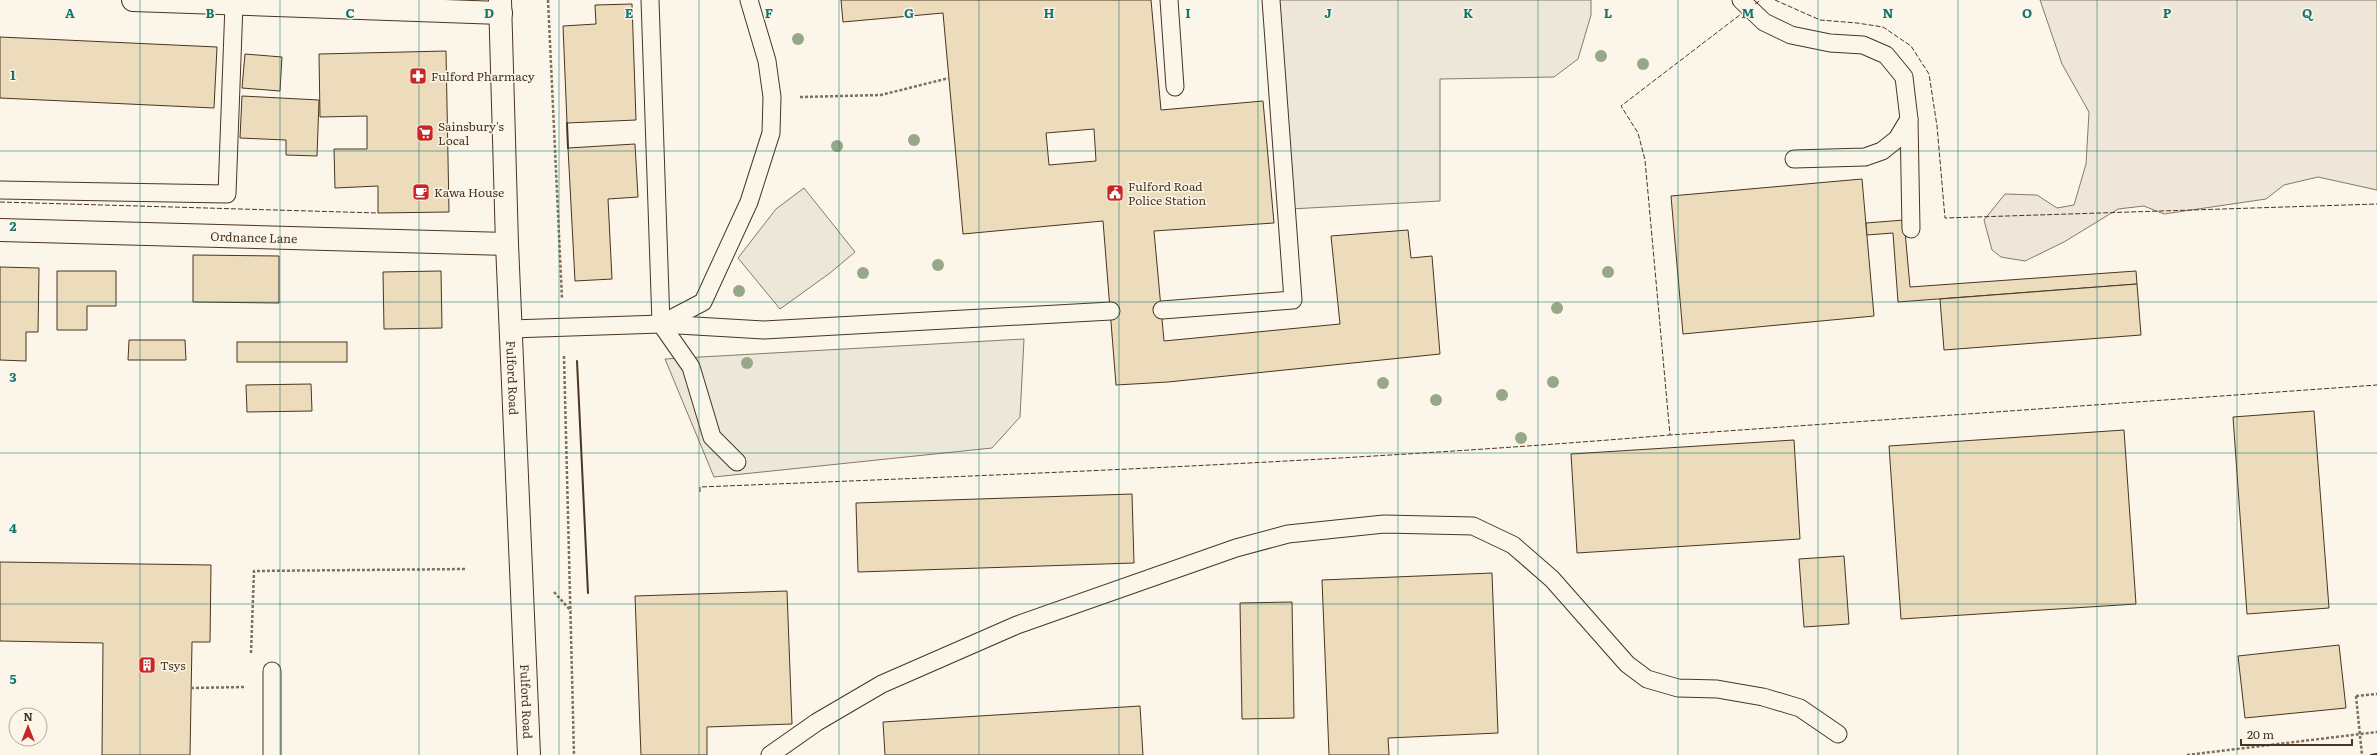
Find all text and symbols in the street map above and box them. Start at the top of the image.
text: A [65,3,75,22]
text: B [206,3,215,22]
text: C [345,3,355,22]
text: D [484,3,494,22]
text: E [625,3,634,22]
text: F [765,3,773,22]
text: G [904,3,914,22]
text: H [1044,3,1055,22]
text: I [1185,3,1191,22]
text: J [1324,3,1332,22]
text: K [1463,3,1474,22]
text: L [1604,3,1612,22]
text: M [1742,3,1755,22]
text: N [1883,3,1894,22]
text: O [2022,3,2032,22]
text: P [2163,3,2172,22]
text: Q [2302,3,2314,22]
text: 1 [10,65,16,84]
pharmacy icon: Fulford Pharmacy [408,66,428,86]
place label: Fulford Pharmacy [431,67,535,85]
place label: Sainsbury's Local [438,117,504,149]
supermarket icon: Sainsbury's Local [415,123,435,143]
place label: Fulford Road Police Station [1128,177,1206,209]
cafe icon: Kawa House [411,182,431,202]
place label: Kawa House [434,183,504,201]
public building icon: Fulford Road Police Station [1105,183,1125,203]
text: 2 [10,216,17,235]
street label: Ordnance Lane [210,227,298,247]
street label: Fulford Road [502,340,523,416]
text: 3 [9,367,17,386]
text: 4 [9,518,17,537]
building icon: Tsys [137,655,157,675]
place label: Tsys [160,656,186,674]
street label: Fulford Road [516,664,537,740]
text: 5 [9,669,17,688]
north arrow [8,707,48,747]
text: N [23,708,33,724]
scale bar [2241,721,2352,747]
text: 20 m [2247,725,2274,743]

